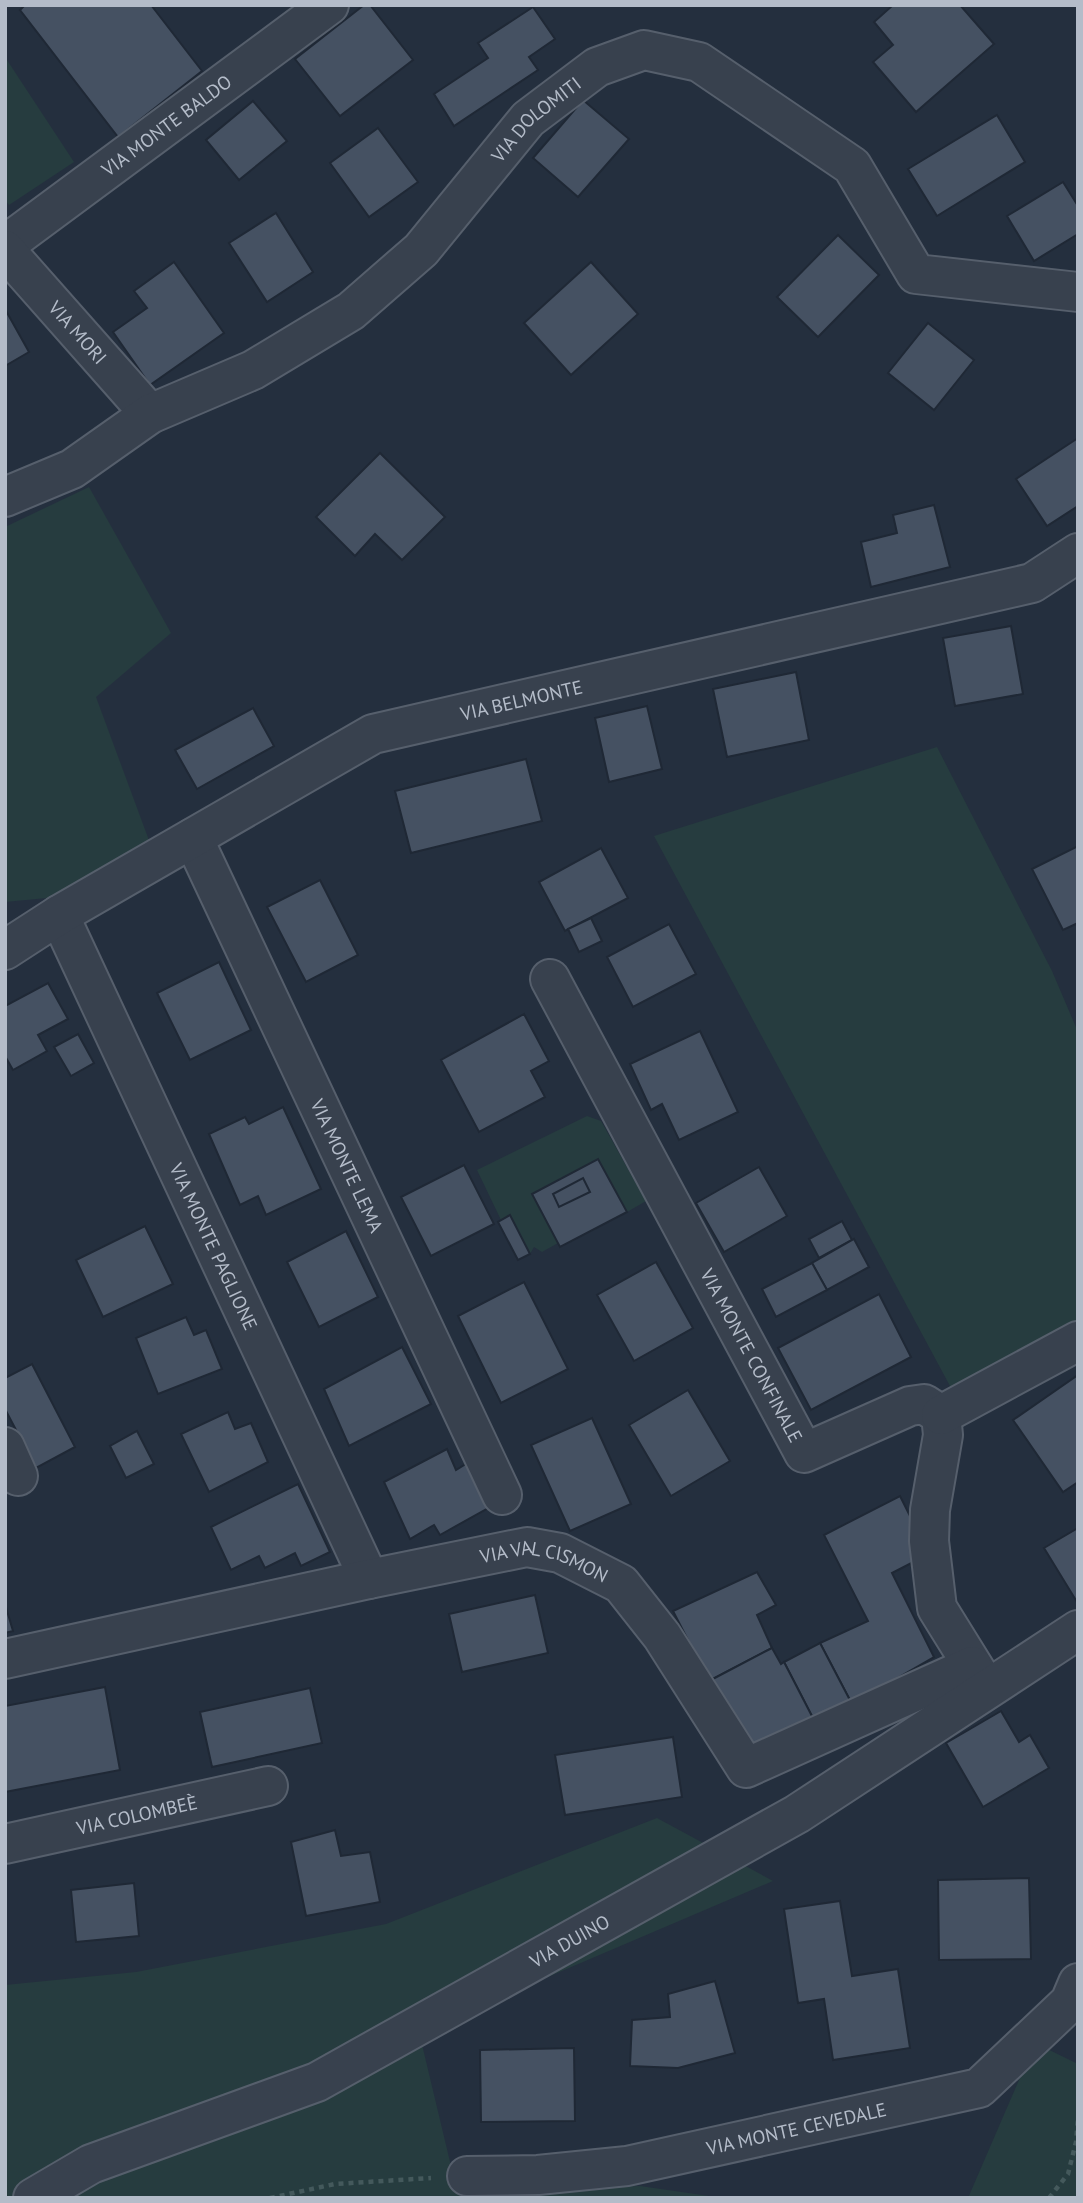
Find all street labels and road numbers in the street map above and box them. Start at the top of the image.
street label: VIA MONTE BALDO [96,69,236,182]
street label: VIA DOLOMITI [485,71,586,168]
street label: VIA MORI [43,295,112,369]
street label: VIA BELMONTE [457,674,585,726]
street label: VIA MONTE LEMA [305,1094,389,1236]
street label: VIA MONTE PAGLIONE [164,1158,263,1334]
street label: VIA MONTE CONFINALE [695,1263,808,1446]
street label: VIA VAL CISMON [477,1534,612,1587]
street label: VIA COLOMBEÈ [73,1790,200,1840]
street label: VIA DUINO [525,1909,614,1973]
street label: VIA MONTE CEVEDALE [703,2097,889,2160]

